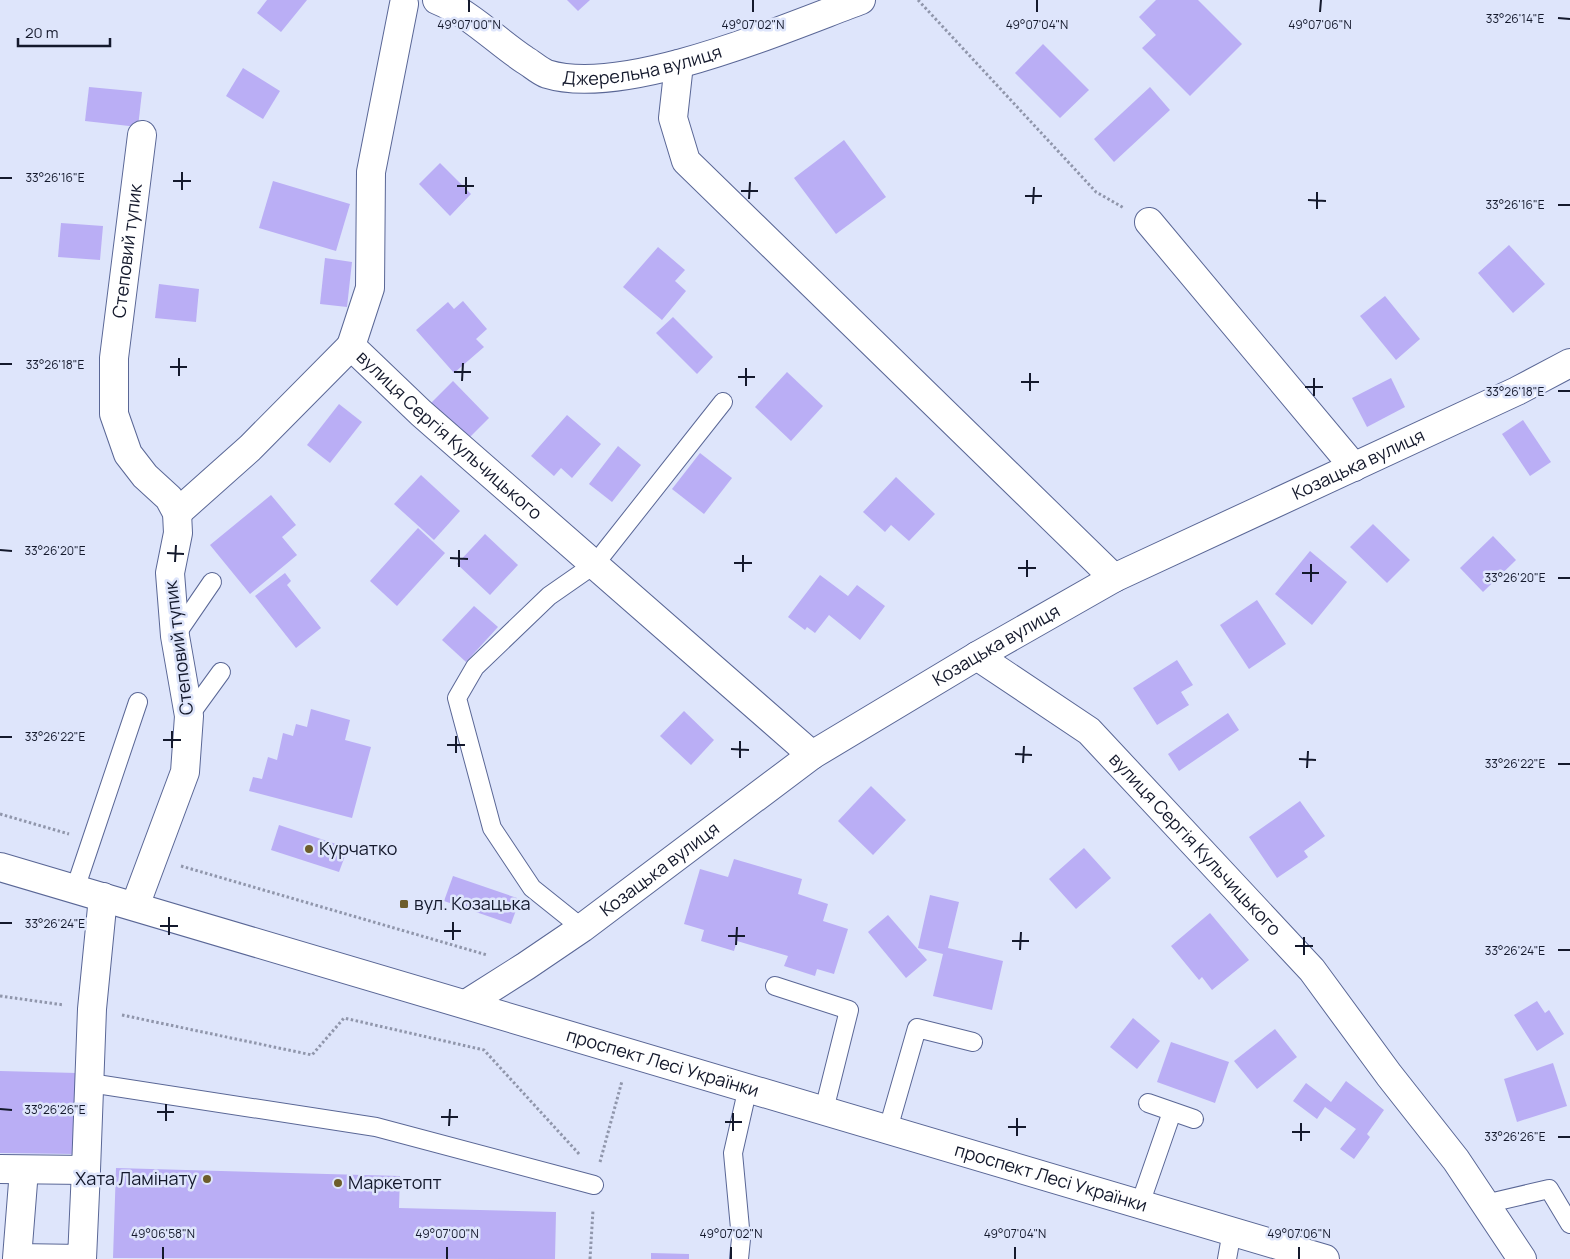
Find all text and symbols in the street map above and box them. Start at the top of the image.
text: 33°26'14"E [1486,10,1544,27]
scale bar [18,15,110,47]
text: 49°07'00"N [437,16,501,33]
text: 49°07'02"N [722,16,784,33]
text: 49°07'04"N [1006,16,1068,33]
text: 49°07'06"N [1288,16,1352,33]
text: 20 m [25,22,58,43]
street label: Джерельна вулиця [562,39,725,90]
text: 33°26'16"E [25,169,85,186]
street label: Степовий тупик [106,181,147,319]
text: 33°26'16"E [1485,196,1545,213]
street label: вулиця Сергія Кульчицького [352,345,548,525]
text: 33°26'18"E [26,356,85,373]
text: 33°26'18"E [1486,383,1545,400]
street label: Козацька вулиця [1288,423,1428,505]
text: 33°26'20"E [24,542,86,559]
text: 33°26'20"E [1484,569,1546,586]
street label: Степовий тупик [158,579,198,717]
street label: Козацька вулиця [928,598,1064,691]
text: 33°26'22"E [25,728,86,745]
street label: вулиця Сергія Кульчицького [1104,747,1287,940]
text: 33°26'22"E [1485,755,1546,772]
street label: Козацька вулиця [595,816,724,921]
place label: Курчатко [319,836,397,860]
marker: Курчатко [303,843,315,855]
place label: вул. Козацька [414,891,531,915]
marker: вул. Козацька [398,898,410,910]
text: 33°26'24"E [25,915,85,932]
text: 33°26'24"E [1485,942,1545,959]
street label: проспект Лесі Українки [564,1022,762,1102]
text: 33°26'26"E [24,1101,86,1118]
text: 33°26'26"E [1484,1128,1546,1145]
street label: проспект Лесі Українки [952,1137,1150,1217]
place label: Хата Ламінату [75,1166,197,1190]
place label: Маркетопт [348,1170,442,1194]
marker: Хата Ламінату [201,1173,213,1185]
marker: Маркетопт [332,1177,344,1189]
text: 49°06'58"N [131,1225,195,1242]
text: 49°07'00"N [415,1225,479,1242]
text: 49°07'02"N [700,1225,762,1242]
text: 49°07'04"N [984,1225,1046,1242]
text: 49°07'06"N [1267,1225,1331,1242]

